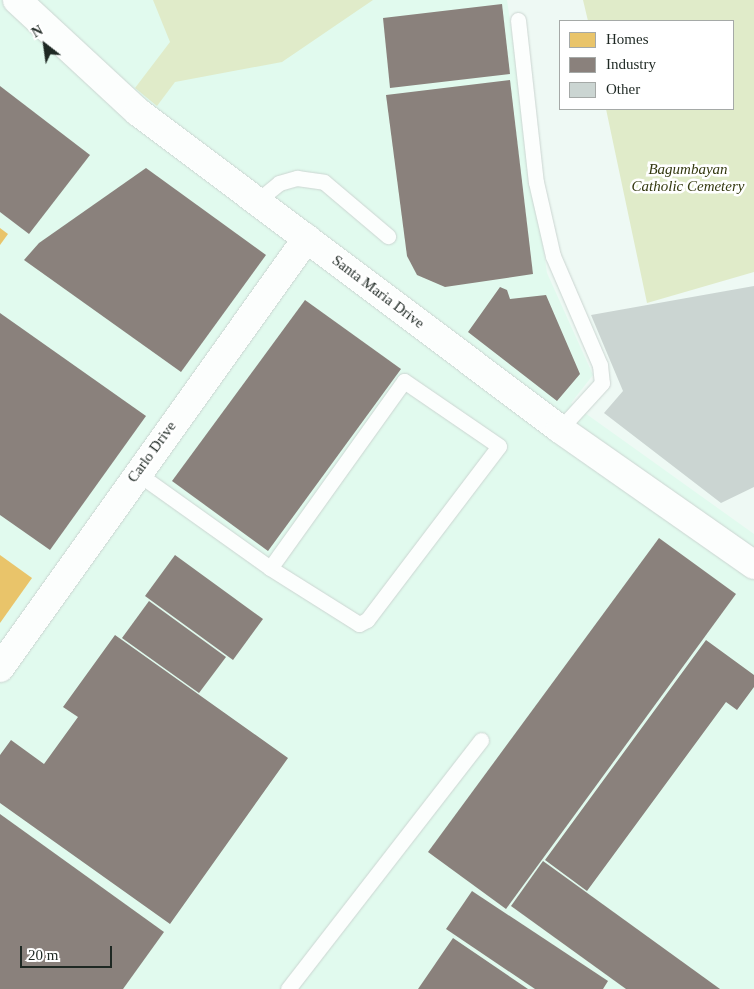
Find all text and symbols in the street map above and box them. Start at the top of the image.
north arrow [20,20,70,70]
legend [559,20,734,110]
text: N [29,23,45,41]
text: Homes [606,31,649,47]
text: Industry [606,56,656,72]
text: Other [606,81,640,97]
park label: Bagumbayan Catholic Cemetery [632,160,744,195]
street label: Santa Maria Drive [328,251,428,333]
street label: Carlo Drive [124,418,180,486]
scale bar [22,936,115,968]
text: 20 m [28,947,58,963]

